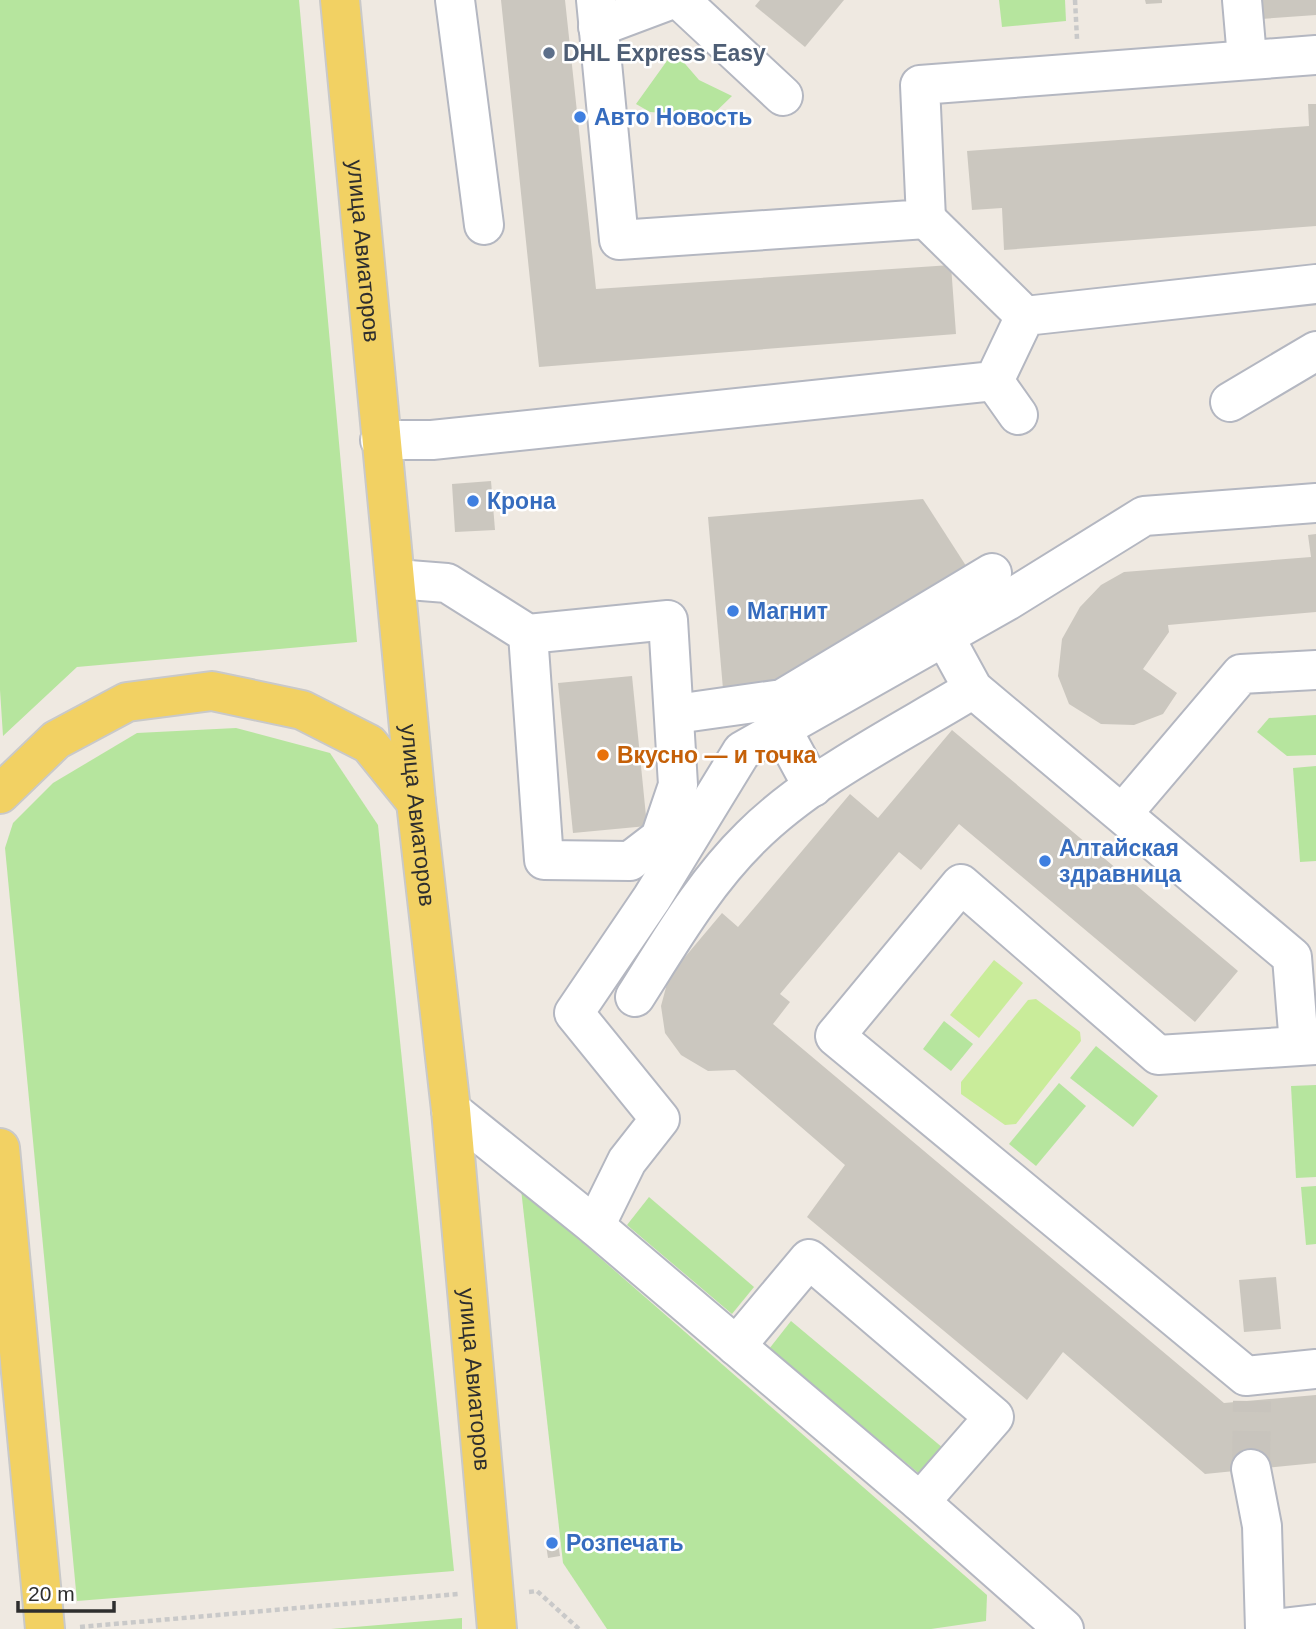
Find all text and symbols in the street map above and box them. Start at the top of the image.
place label: DHL Express Easy [563,40,766,66]
marker: DHL Express Easy [541,45,557,61]
place label: Авто Новость [594,104,752,130]
marker: Авто Новость [572,109,588,125]
street label: улица Авиаторов [342,158,385,343]
place label: Крона [487,488,556,514]
marker: Крона [465,493,481,509]
place label: Магнит [747,598,828,624]
marker: Магнит [725,603,741,619]
street label: улица Авиаторов [396,723,441,908]
place label: Вкусно — и точка [617,742,817,768]
marker: Вкусно — и точка [595,747,611,763]
place label: Алтайская здравница [1059,835,1181,887]
marker: Алтайская здравница [1037,853,1053,869]
street label: улица Авиаторов [454,1287,496,1472]
place label: Розпечать [566,1530,684,1556]
marker: Розпечать [544,1535,560,1551]
scale bar [18,1570,114,1614]
text: 20 m [28,1582,75,1605]

